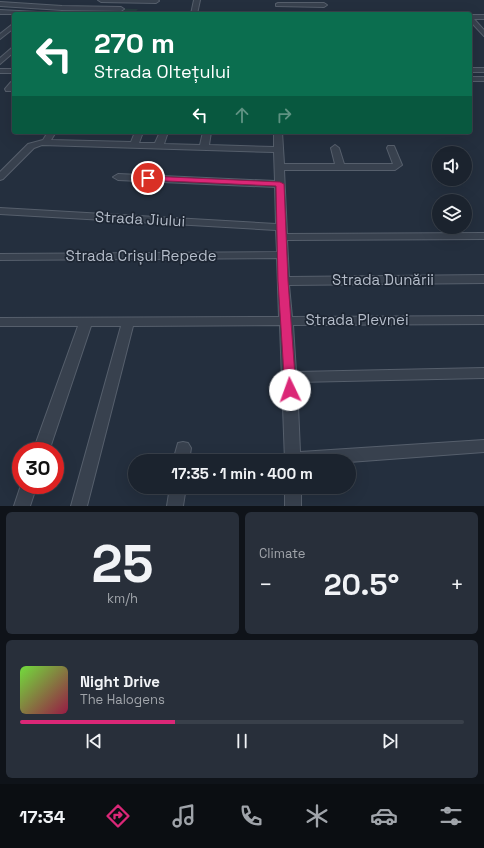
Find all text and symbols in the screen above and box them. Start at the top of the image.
text: 270 m [94,25,175,61]
icon: left [28,28,80,80]
text: Strada Oltețului [94,60,230,83]
icon: left [189,104,211,126]
icon: ahead [231,104,253,126]
icon: right [273,104,295,126]
map controls [432,146,472,234]
button: sound [432,146,472,186]
pin [131,161,165,195]
icon: arrive [137,167,159,189]
button: layers [432,194,472,234]
street label: Strada Jiului [94,207,186,230]
street label: Strada Crișul Repede [65,246,217,265]
street label: Strada Dunării [332,270,434,289]
street label: Strada Plevnei [305,310,409,329]
position arrow [269,369,311,411]
speed limit sign: 30 [12,442,64,494]
text: 17:35 · 1 min · 400 m [171,464,313,483]
text: 25 [91,531,154,597]
text: Climate [259,545,305,562]
text: 20.5° [324,565,399,604]
text: − [259,570,273,598]
text: + [450,570,464,598]
text: km/h [107,590,138,607]
text: Night Drive [80,672,160,691]
text: The Halogens [80,691,165,708]
icon: previous [83,730,105,752]
icon: pause [231,730,253,752]
icon: next [379,730,401,752]
icon: directions [104,802,132,830]
icon: music [170,802,198,830]
icon: phone [237,802,265,830]
icon: climate [303,802,331,830]
icon: car [370,802,398,830]
icon: filters [437,802,465,830]
text: 17:34 [19,805,65,828]

